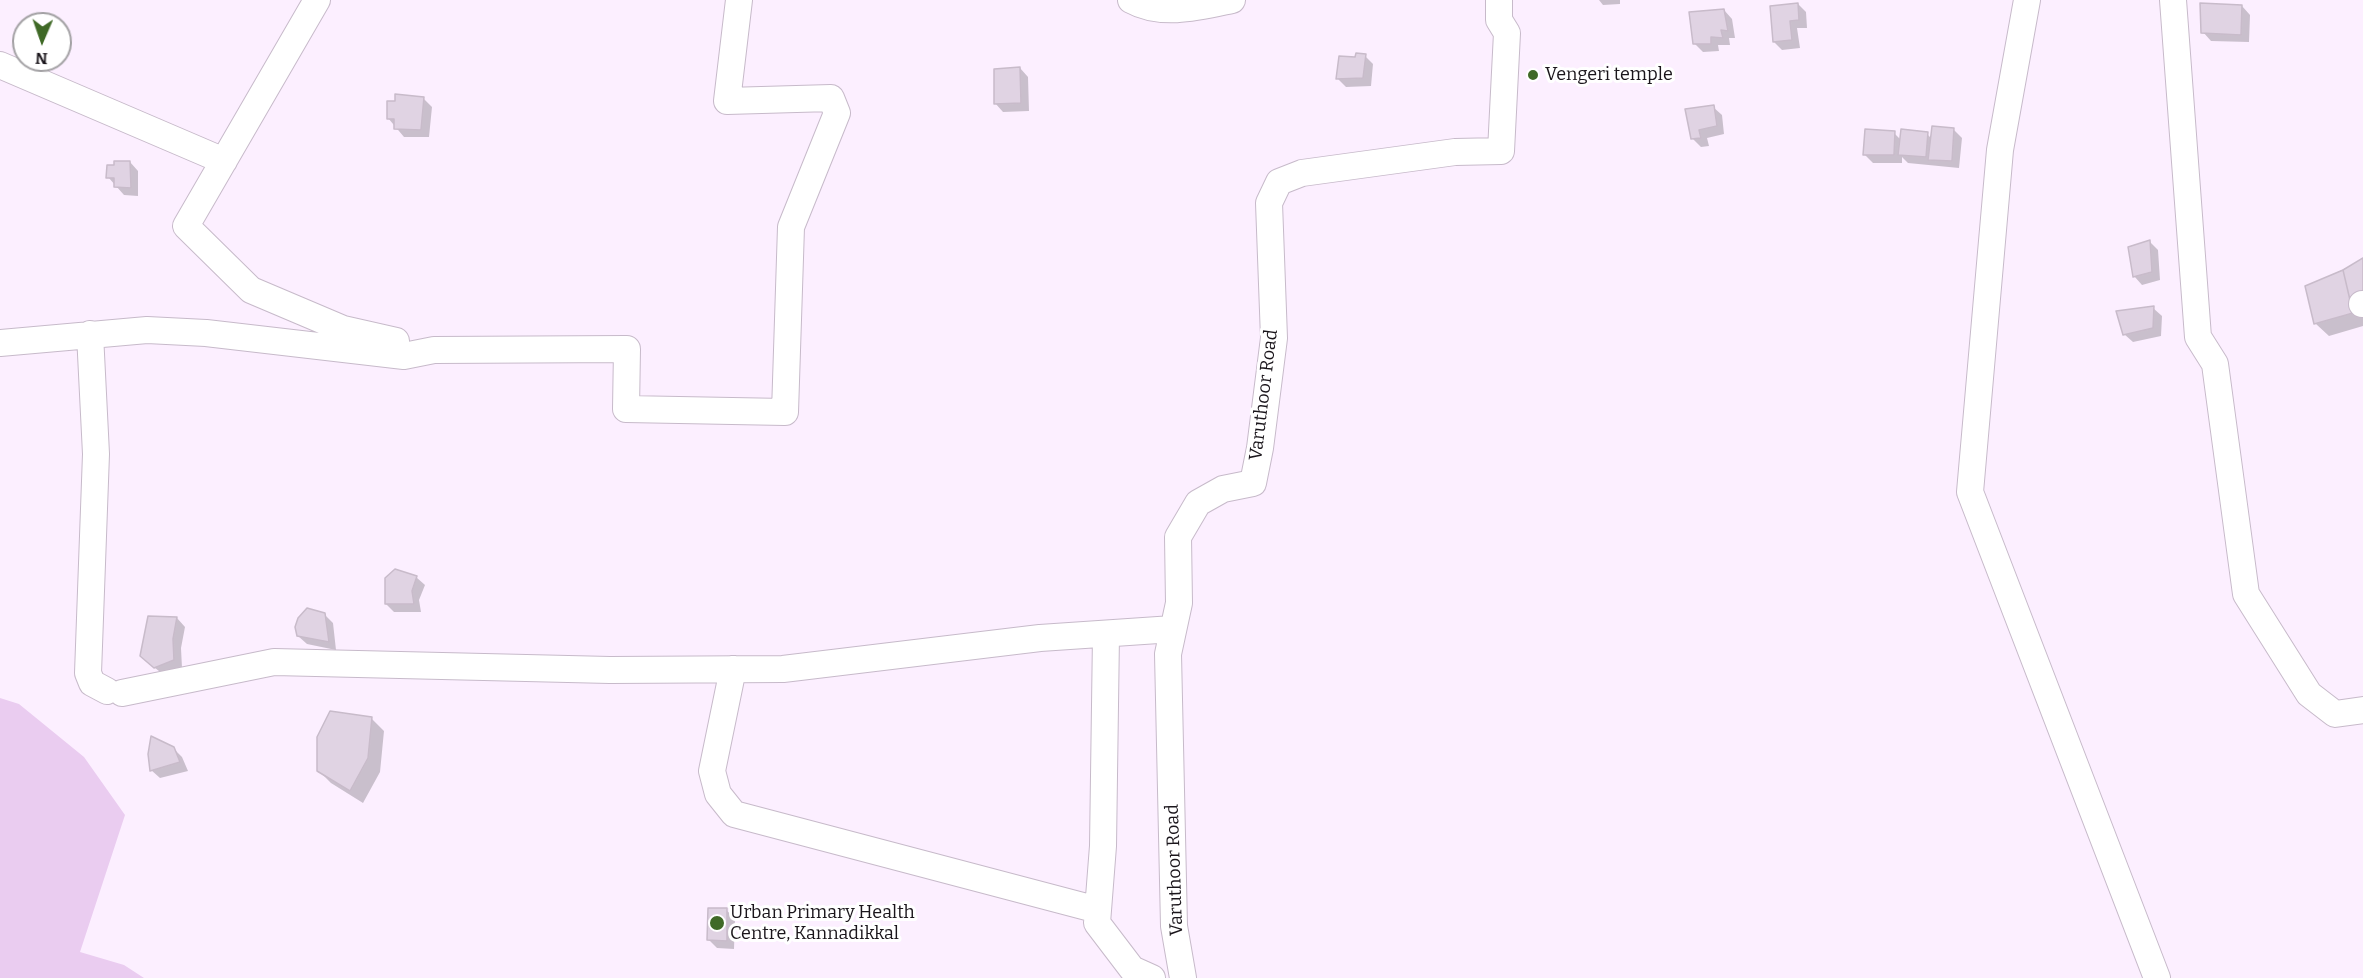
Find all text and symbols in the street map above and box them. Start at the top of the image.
north arrow [12,12,72,72]
text: N [35,49,48,68]
place label: Vengeri temple [1545,64,1673,86]
marker: Vengeri temple [1526,68,1540,82]
street label: Varuthoor Road [1245,328,1283,462]
street label: Varuthoor Road [1162,804,1188,936]
place label: Urban Primary Health Centre, Kannadikkal [730,902,915,944]
marker: Urban Primary Health Centre, Kannadikkal [708,914,726,932]

